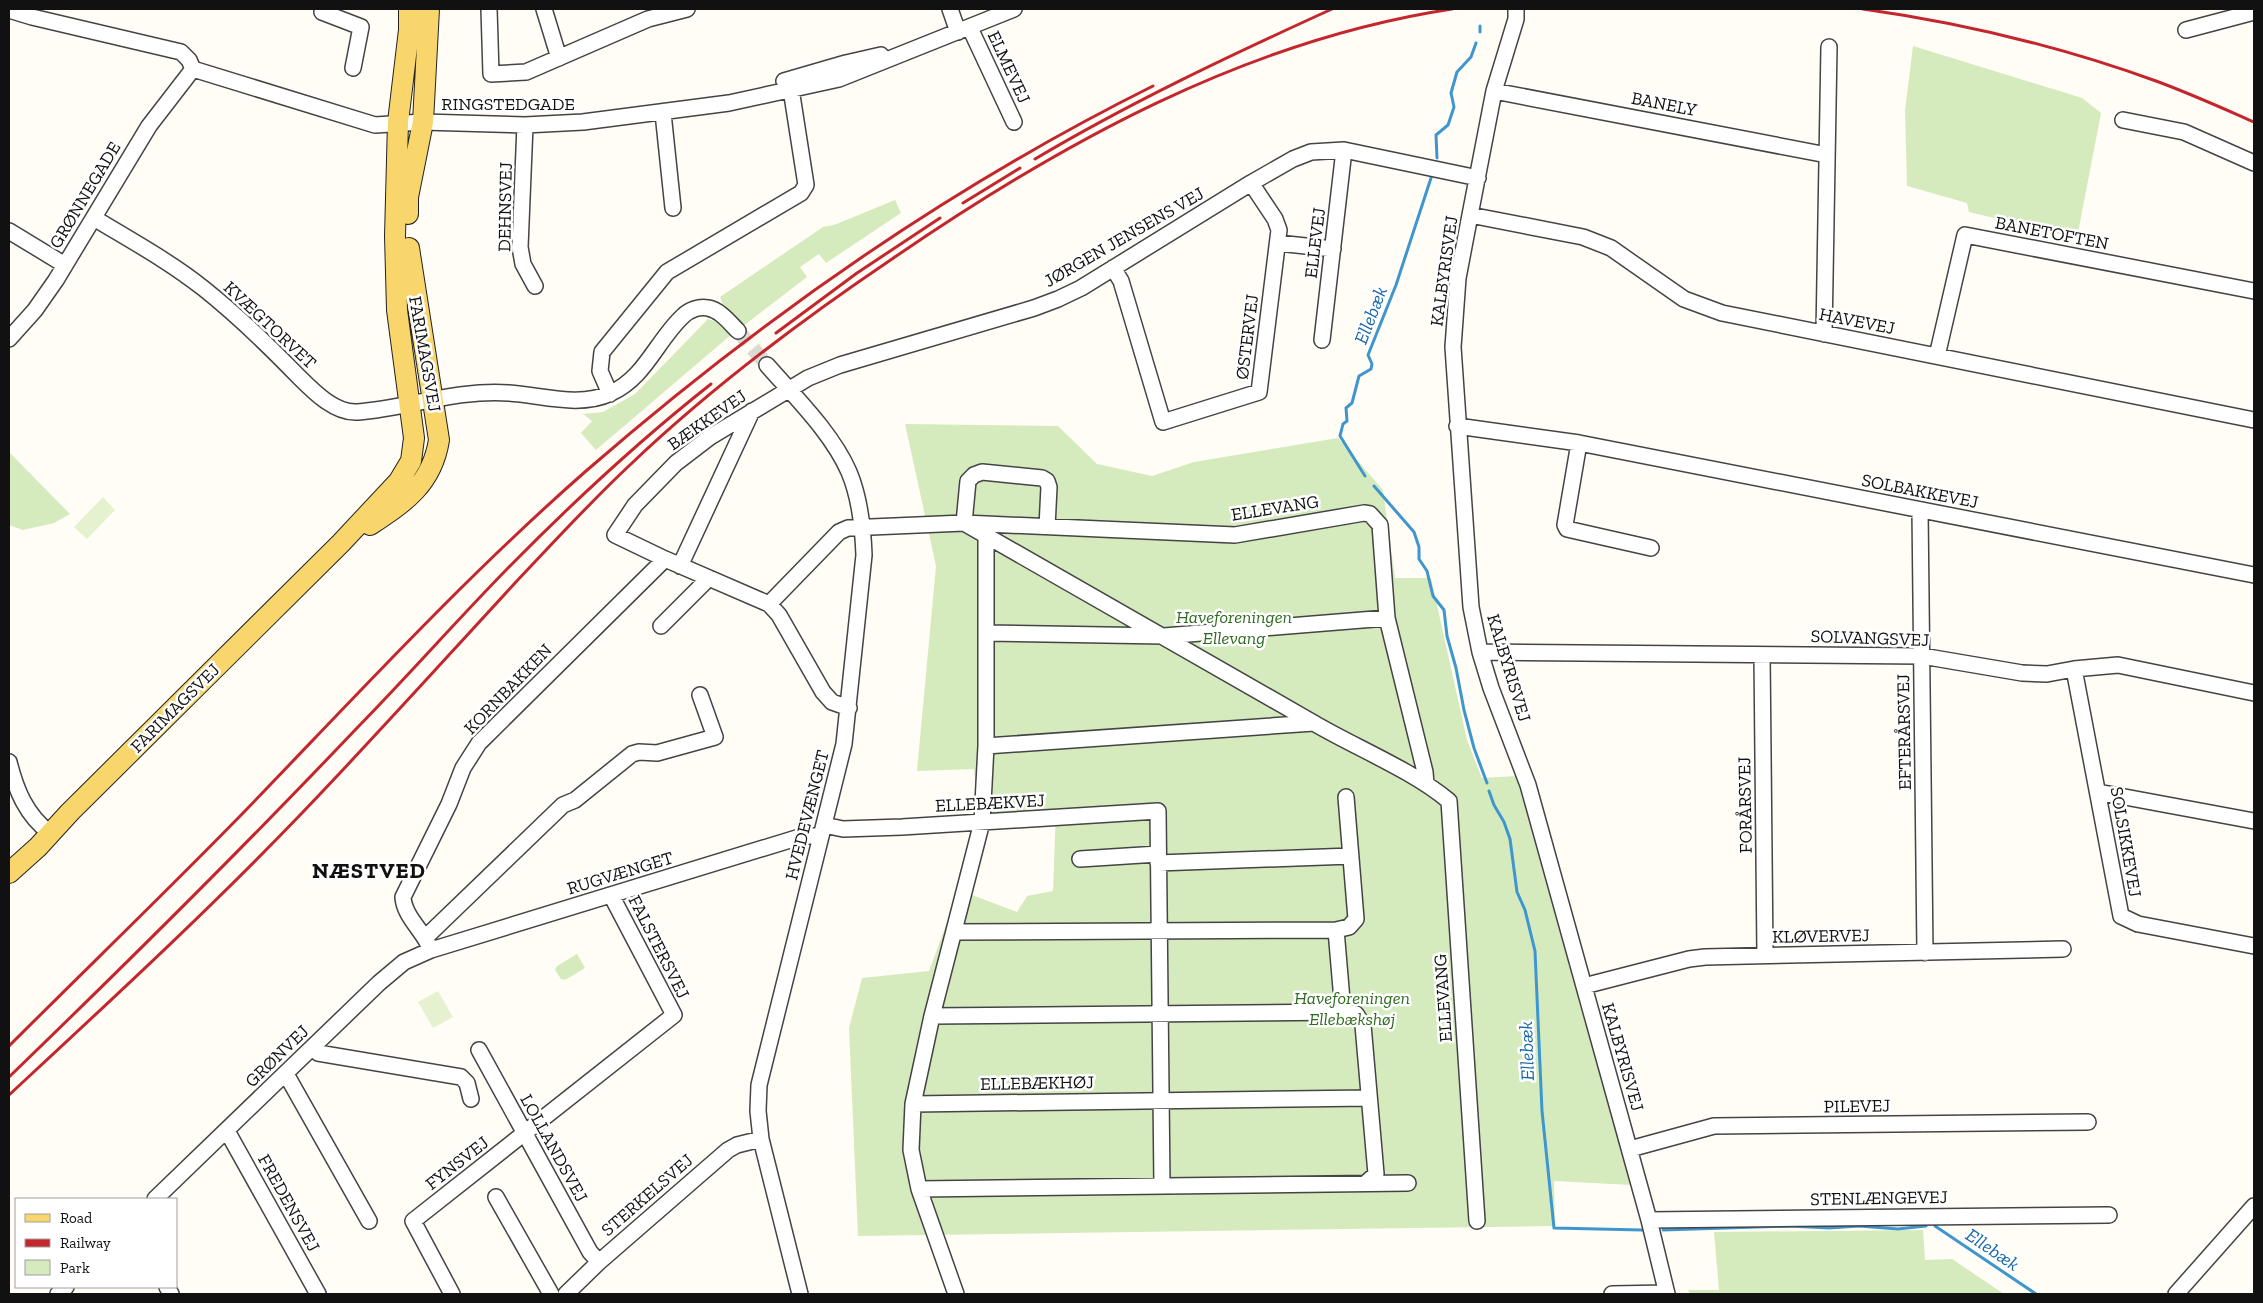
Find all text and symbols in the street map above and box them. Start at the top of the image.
street label: ELMEVEJ [983,27,1035,107]
street label: BANELY [1629,87,1699,121]
street label: RINGSTEDGADE [441,93,575,115]
street label: GRØNNEGADE [45,138,125,252]
street label: DEHNSVEJ [493,162,517,252]
street label: JØRGEN JENSENS VEJ [1040,182,1208,292]
street label: ELLEVEJ [1300,206,1330,280]
street label: BANETOFTEN [1993,211,2111,255]
street label: KALBYRISVEJ [1425,214,1463,328]
street label: KVÆGTORVET [219,276,321,374]
water label: Ellebæk [1349,283,1392,347]
street label: ØSTERVEJ [1231,293,1263,381]
street label: FARIMAGSVEJ [404,294,446,414]
street label: HAVEVEJ [1817,303,1897,339]
street label: BÆKKEVEJ [663,385,751,455]
street label: SOLBAKKEVEJ [1860,469,1980,513]
street label: ELLEVANG [1230,490,1320,526]
park label: Haveforeningen Ellevang [1176,606,1292,649]
street label: KALBYRISVEJ [1482,611,1536,725]
street label: SOLVANGSVEJ [1810,625,1930,651]
street label: KORNBAKKEN [459,639,557,739]
street label: FARIMAGSVEJ [126,659,224,757]
street label: EFTERÅRSVEJ [1892,674,1916,790]
street label: HVEDEVÆNGET [780,748,834,882]
street label: FORÅRSVEJ [1733,756,1757,854]
street label: SOLSIKKEVEJ [2105,785,2147,899]
street label: ELLEBÆKVEJ [935,789,1045,817]
street label: RUGVÆNGET [564,846,676,900]
district label: NÆSTVED [312,857,426,884]
street label: FALSTERSVEJ [624,892,694,1002]
street label: KLØVERVEJ [1772,924,1870,948]
street label: ELLEVANG [1429,953,1457,1043]
park label: Haveforeningen Ellebækshøj [1294,987,1410,1030]
street label: KALBYRISVEJ [1597,1000,1649,1114]
street label: GRØNVEJ [241,1020,313,1092]
water label: Ellebæk [1514,1021,1539,1081]
street label: ELLEBÆKHØJ [980,1071,1094,1095]
street label: LOLLANDSVEJ [515,1090,593,1206]
street label: PILEVEJ [1823,1094,1891,1118]
street label: FYNSVEJ [421,1131,493,1195]
street label: STERKELSVEJ [597,1149,697,1241]
street label: FREDENSVEJ [253,1150,325,1256]
street label: STENLÆNGEVEJ [1810,1186,1948,1210]
legend [15,1198,178,1288]
text: Road [60,1209,93,1227]
water label: Ellebæk [1962,1223,2024,1276]
text: Railway [60,1234,111,1252]
text: Park [60,1259,90,1277]

